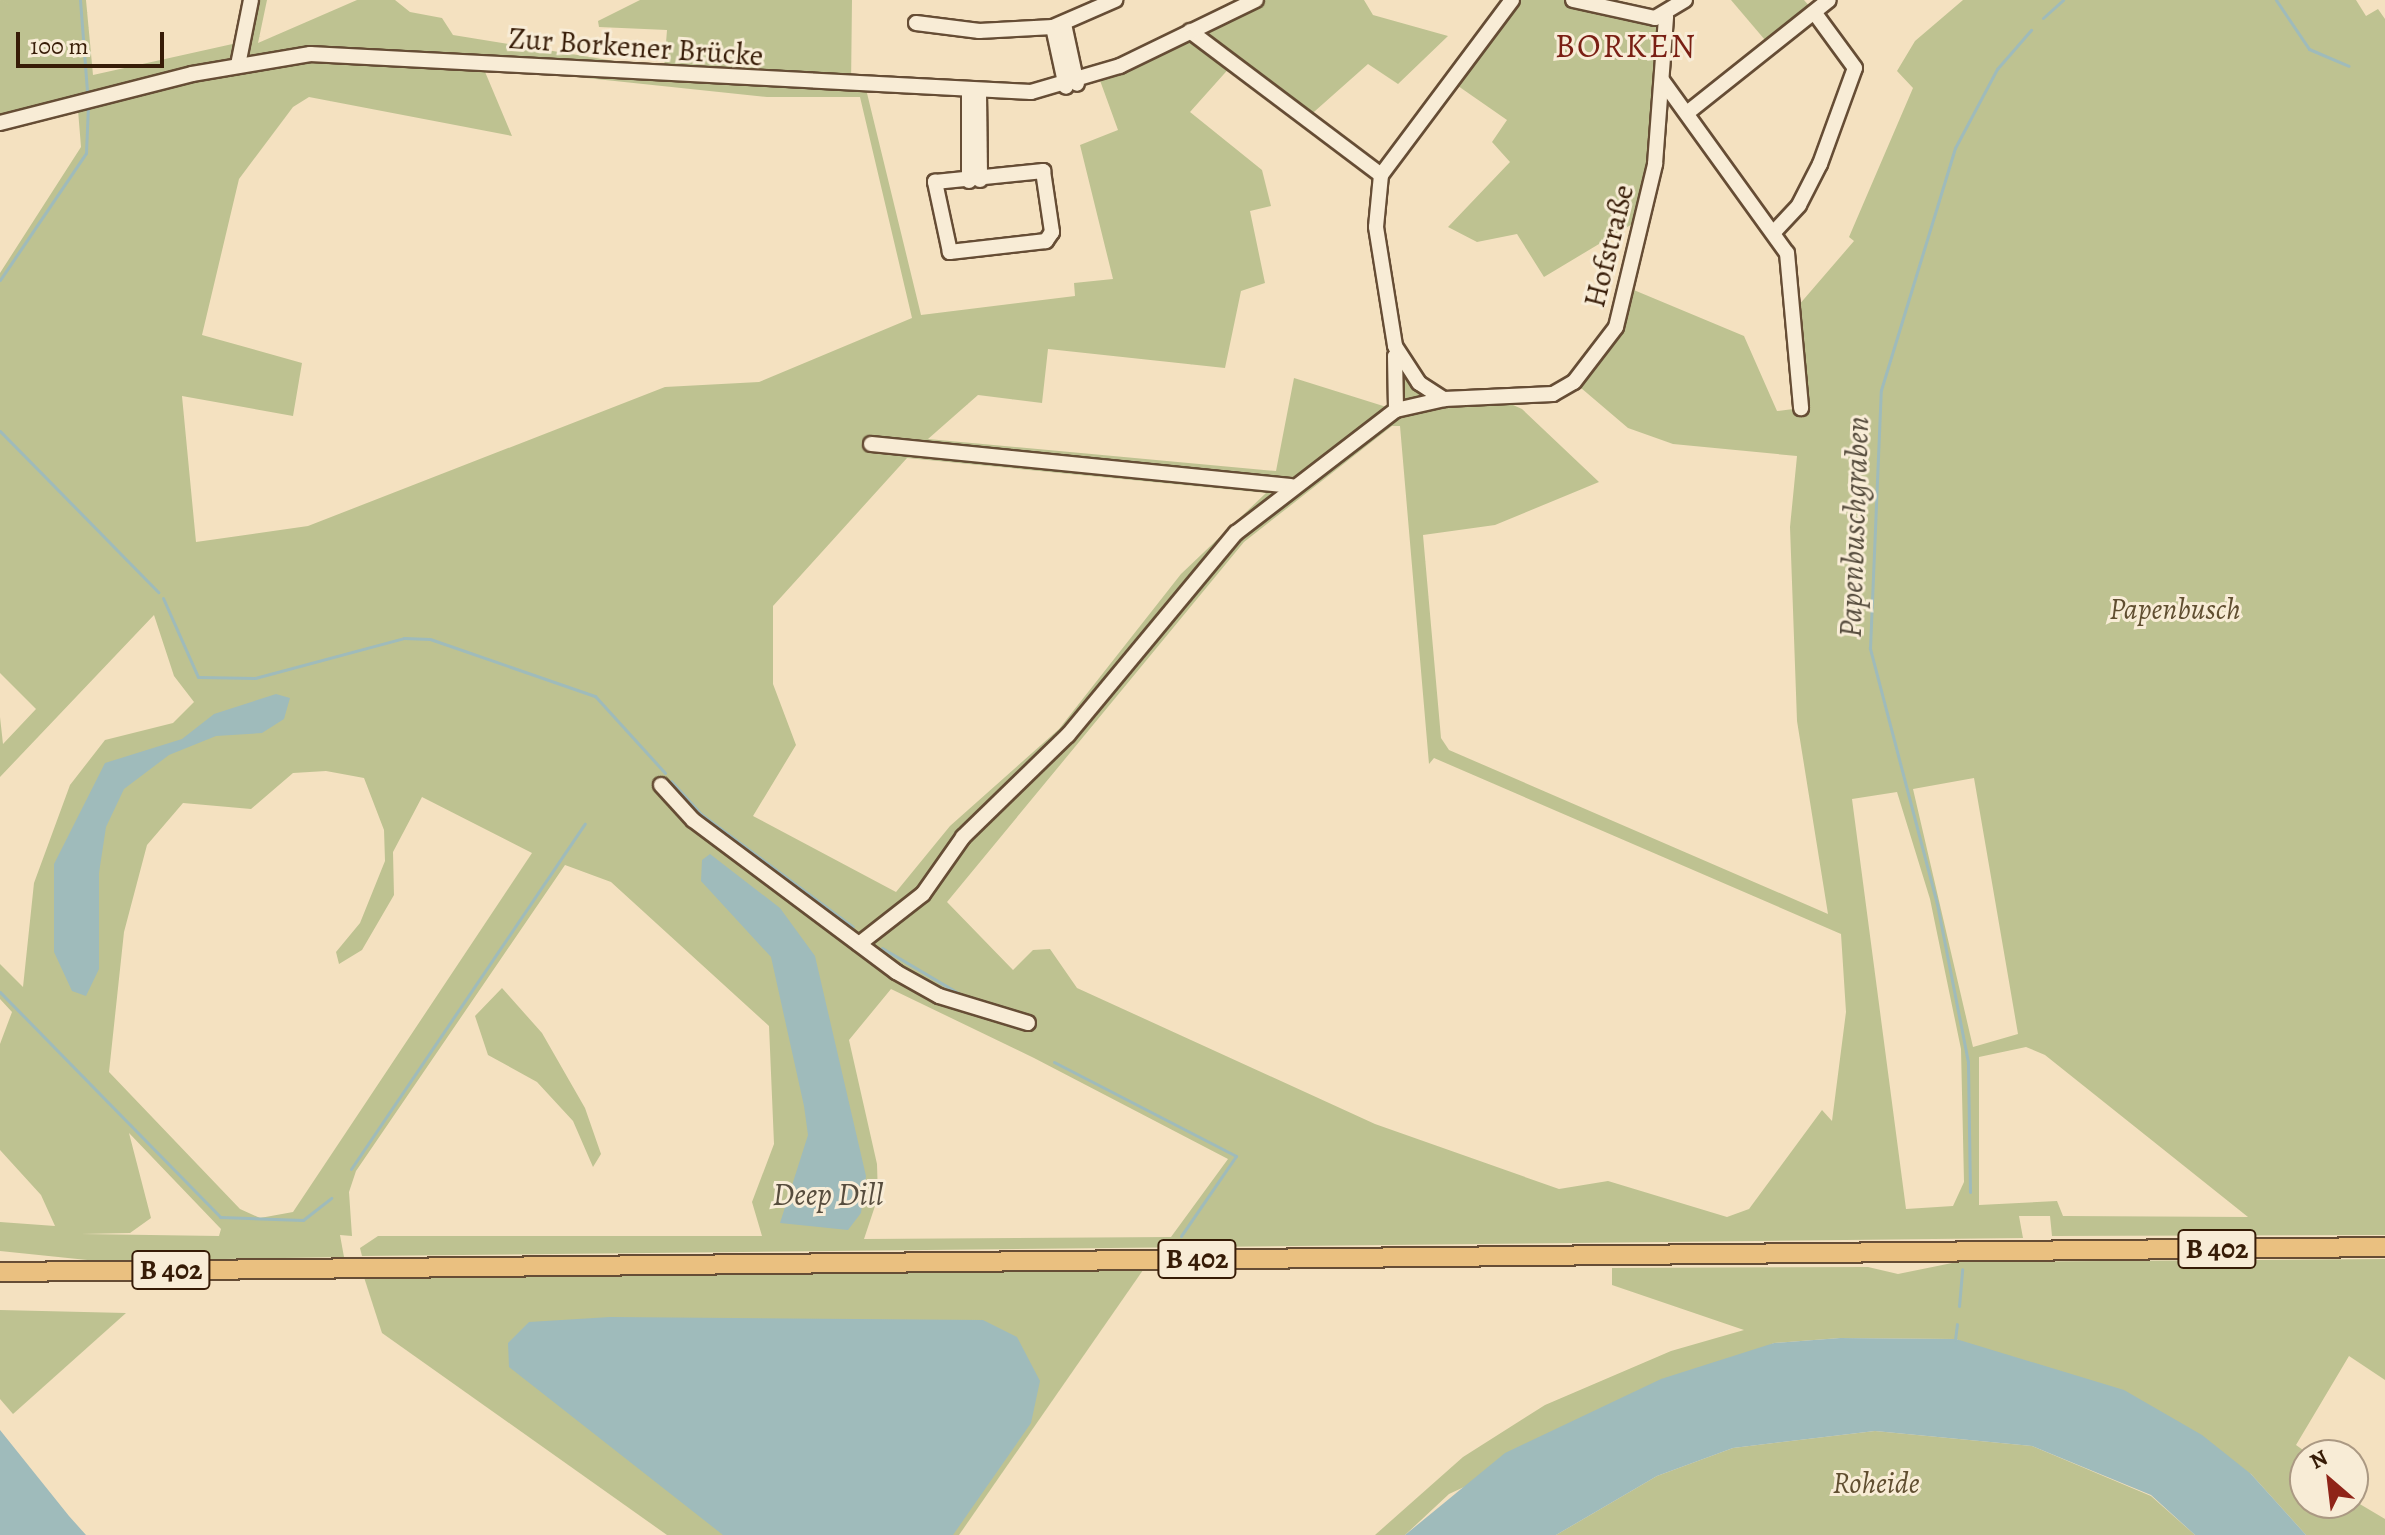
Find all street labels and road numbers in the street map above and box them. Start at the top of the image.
street label: Zur Borkener Brücke [507,20,765,74]
street label: Hofstraße [1576,181,1642,311]
road number: B 402 [2177,1225,2257,1273]
road number: B 402 [1157,1235,1237,1283]
road number: B 402 [131,1246,211,1294]

